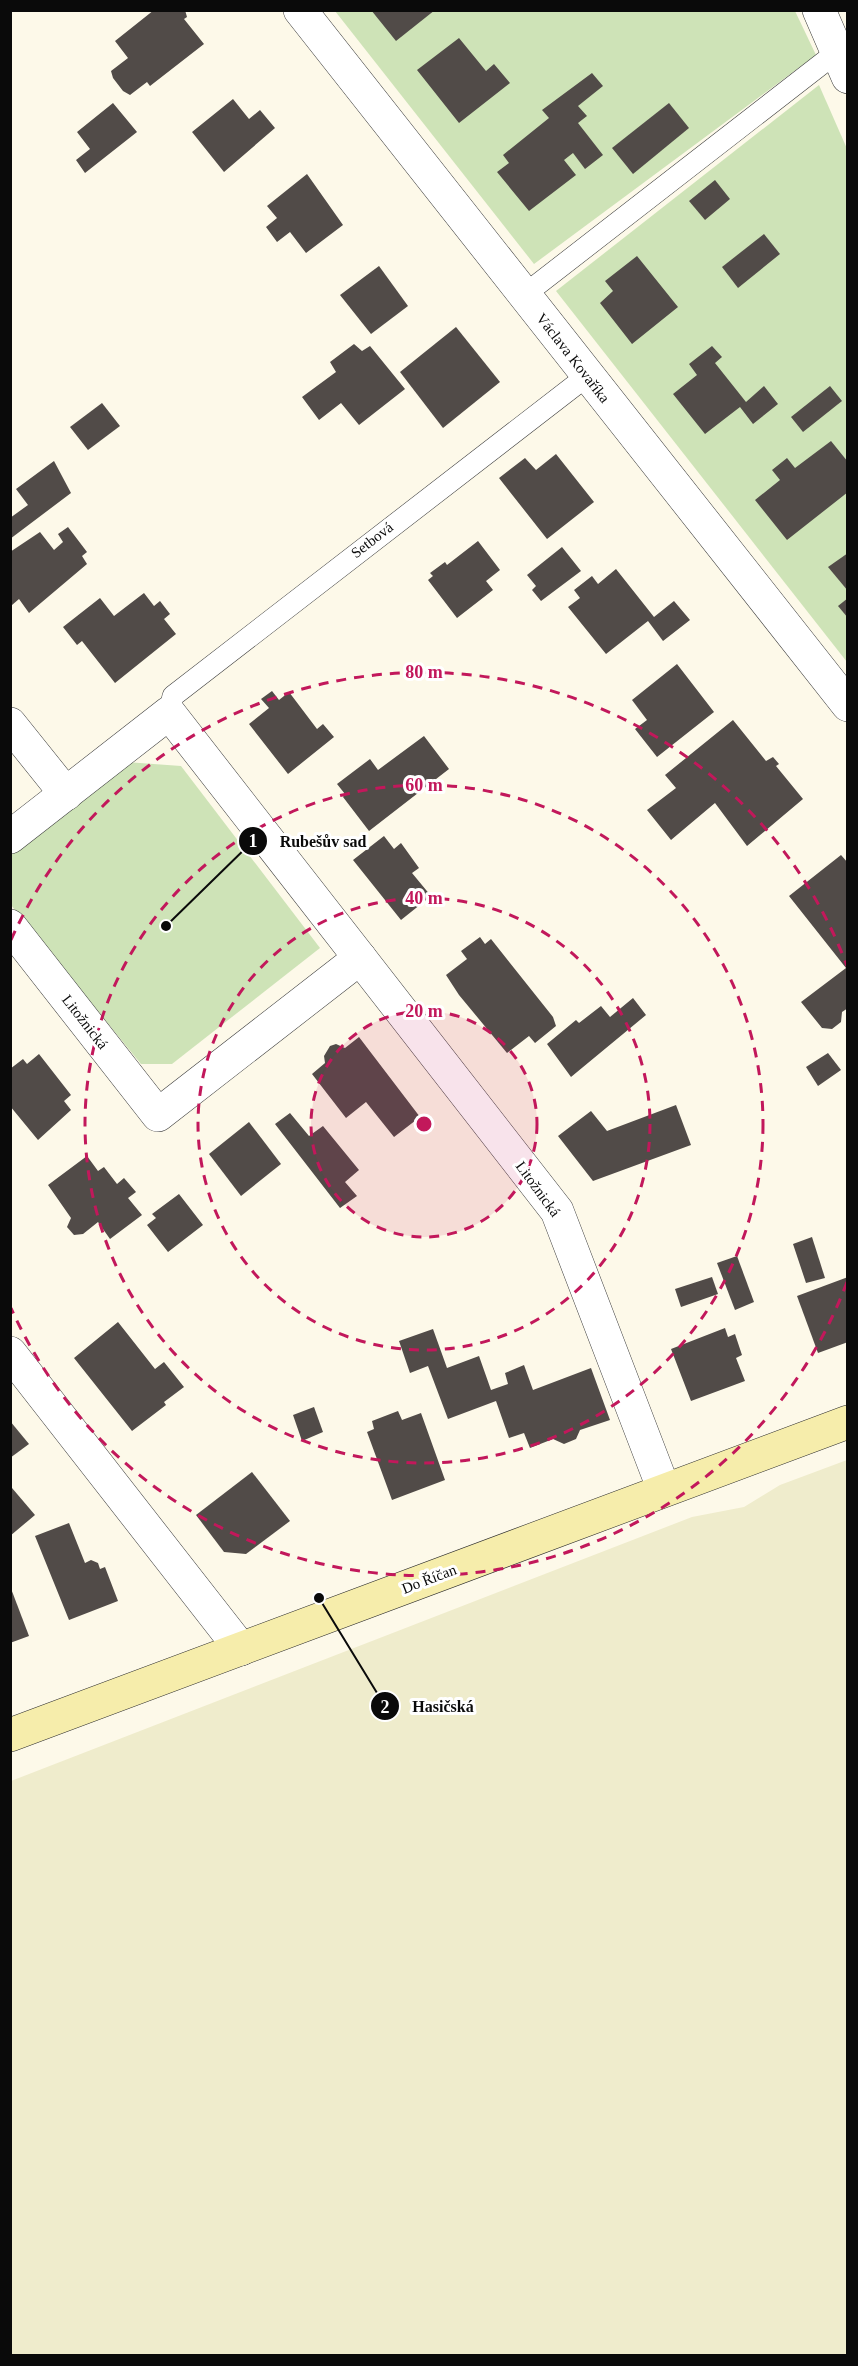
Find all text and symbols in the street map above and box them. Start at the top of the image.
street label: Václava Kovaříka [533,310,613,406]
street label: Setbová [348,519,396,561]
text: 80 m [405,662,443,682]
text: 60 m [405,775,443,795]
callout: Rubešův sad [238,824,379,858]
text: 1 [249,831,258,851]
text: Rubešův sad [280,833,366,850]
text: 40 m [405,888,443,908]
street label: Litožnická [59,992,111,1052]
text: 20 m [405,1001,443,1021]
centre of rings [414,1114,434,1134]
street label: Litožnická [513,1158,564,1220]
street label: Do Říčan [399,1561,459,1597]
callout: Hasičská [370,1689,486,1723]
text: 2 [381,1697,390,1717]
text: Hasičská [412,1698,474,1715]

